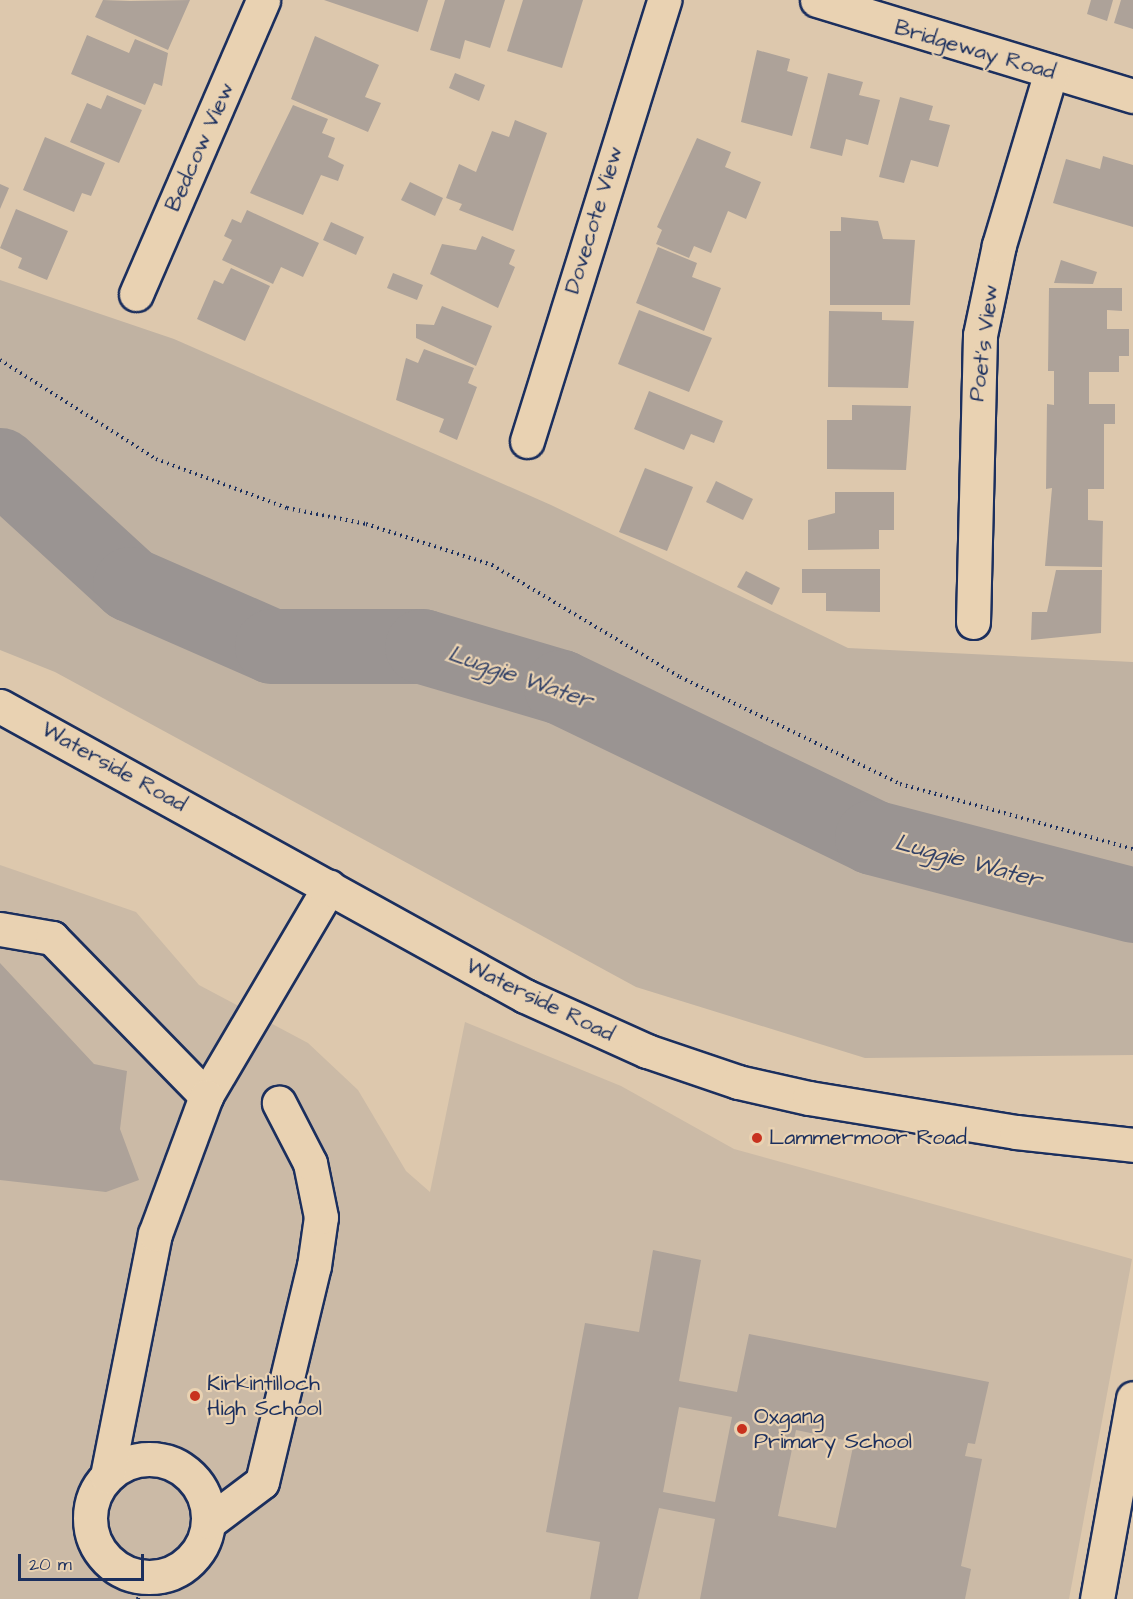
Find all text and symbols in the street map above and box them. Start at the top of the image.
street label: Bridgeway Road [892,14,1058,86]
street label: Bedcow View [160,78,240,216]
street label: Dovecote View [559,143,629,297]
street label: Poet's View [964,283,1004,403]
water label: Luggie Water [444,640,596,716]
street label: Waterside Road [37,716,191,818]
water label: Luggie Water [892,829,1044,895]
street label: Waterside Road [462,953,618,1047]
place label: Lammermoor Road [769,1125,967,1151]
marker: Lammermoor Road [750,1131,764,1145]
place label: Kirkintilloch High School [207,1370,322,1422]
marker: Kirkintilloch High School [188,1389,202,1403]
place label: Oxgang Primary School [754,1403,912,1454]
marker: Oxgang Primary School [735,1422,749,1436]
scale bar [21,1542,147,1580]
text: 20 m [29,1552,72,1577]

